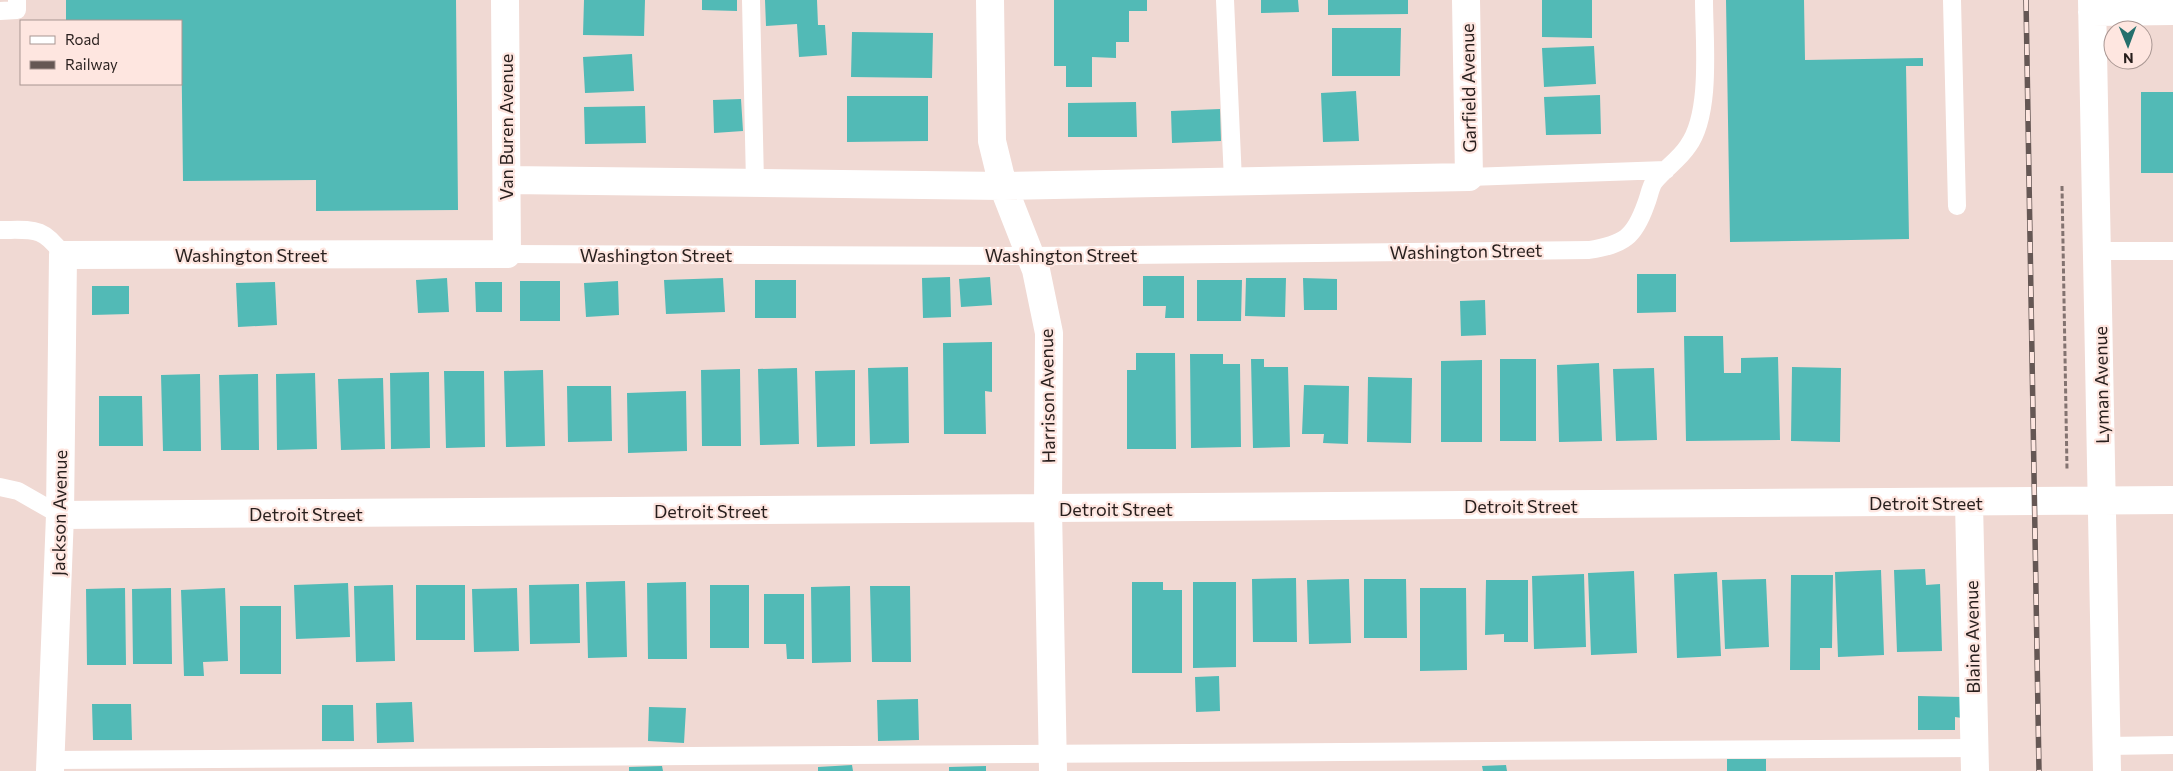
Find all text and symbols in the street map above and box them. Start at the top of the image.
legend [20,20,182,85]
north arrow [2103,20,2153,70]
street label: Garfield Avenue [1456,23,1480,153]
text: Road [65,30,100,48]
text: N [2123,50,2134,67]
street label: Van Buren Avenue [495,54,517,200]
text: Railway [65,55,118,73]
street label: Washington Street [1389,239,1543,263]
street label: Washington Street [175,244,327,266]
street label: Washington Street [580,244,732,266]
street label: Washington Street [985,244,1137,266]
street label: Lyman Avenue [2089,326,2113,444]
street label: Harrison Avenue [1035,329,1059,463]
street label: Jackson Avenue [47,450,71,576]
street label: Detroit Street [1869,492,1983,514]
street label: Detroit Street [1464,495,1578,517]
street label: Detroit Street [1059,498,1173,520]
street label: Detroit Street [654,500,768,522]
street label: Detroit Street [249,503,363,525]
street label: Blaine Avenue [1960,580,1984,694]

